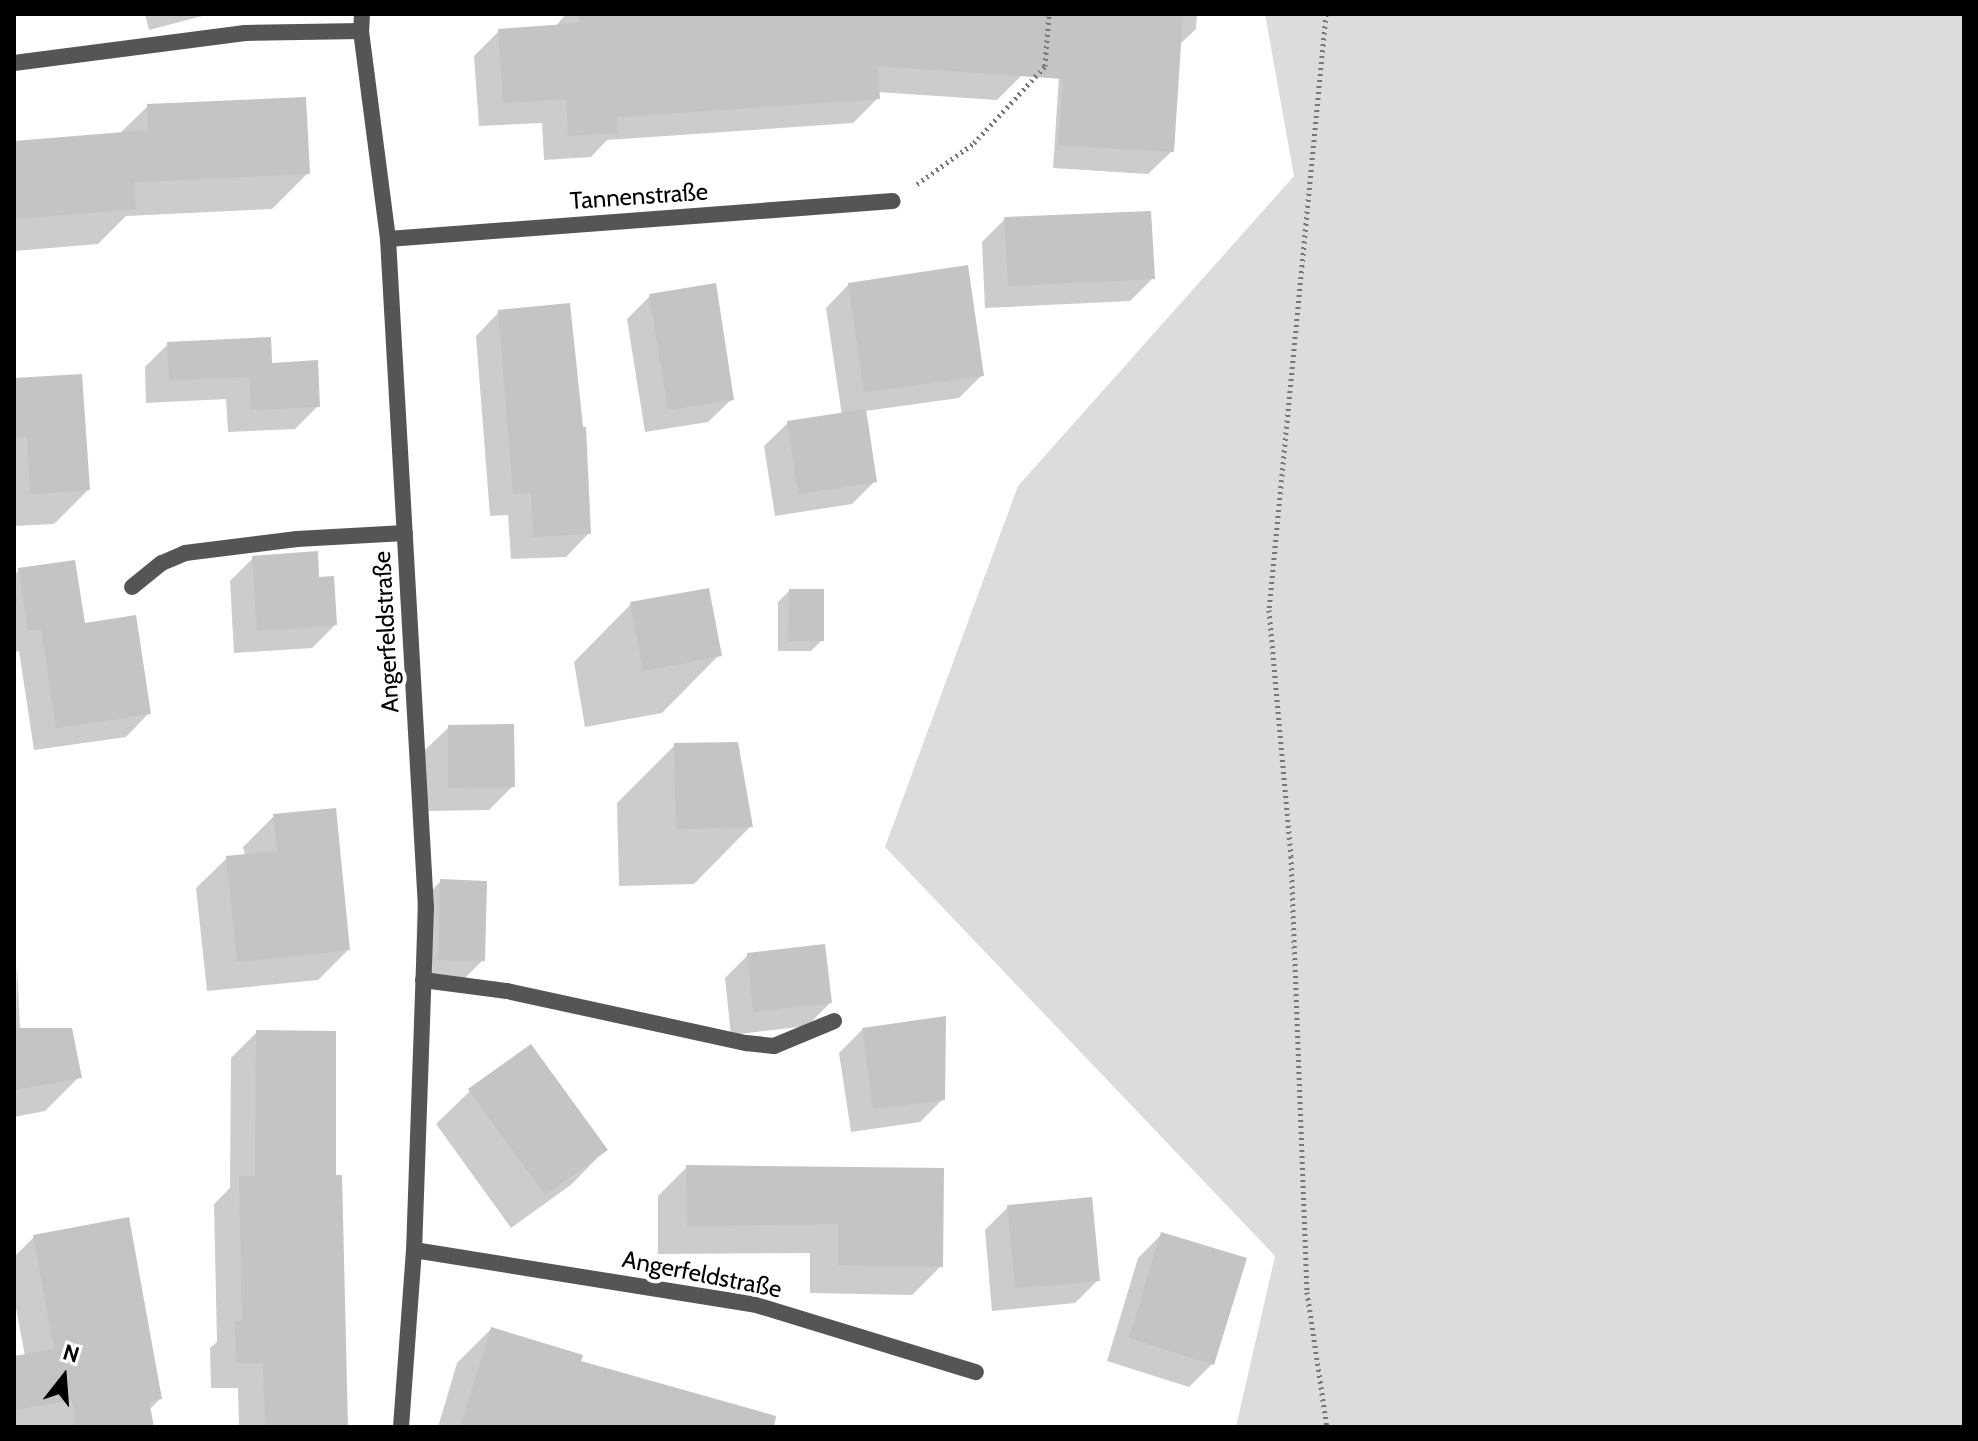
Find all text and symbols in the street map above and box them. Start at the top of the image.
street label: Tannenstraße [569,177,709,215]
street label: Angerfeldstraße [367,550,405,714]
street label: Angerfeldstraße [620,1244,784,1304]
north arrow [24,1337,104,1417]
text: N [60,1338,83,1369]

